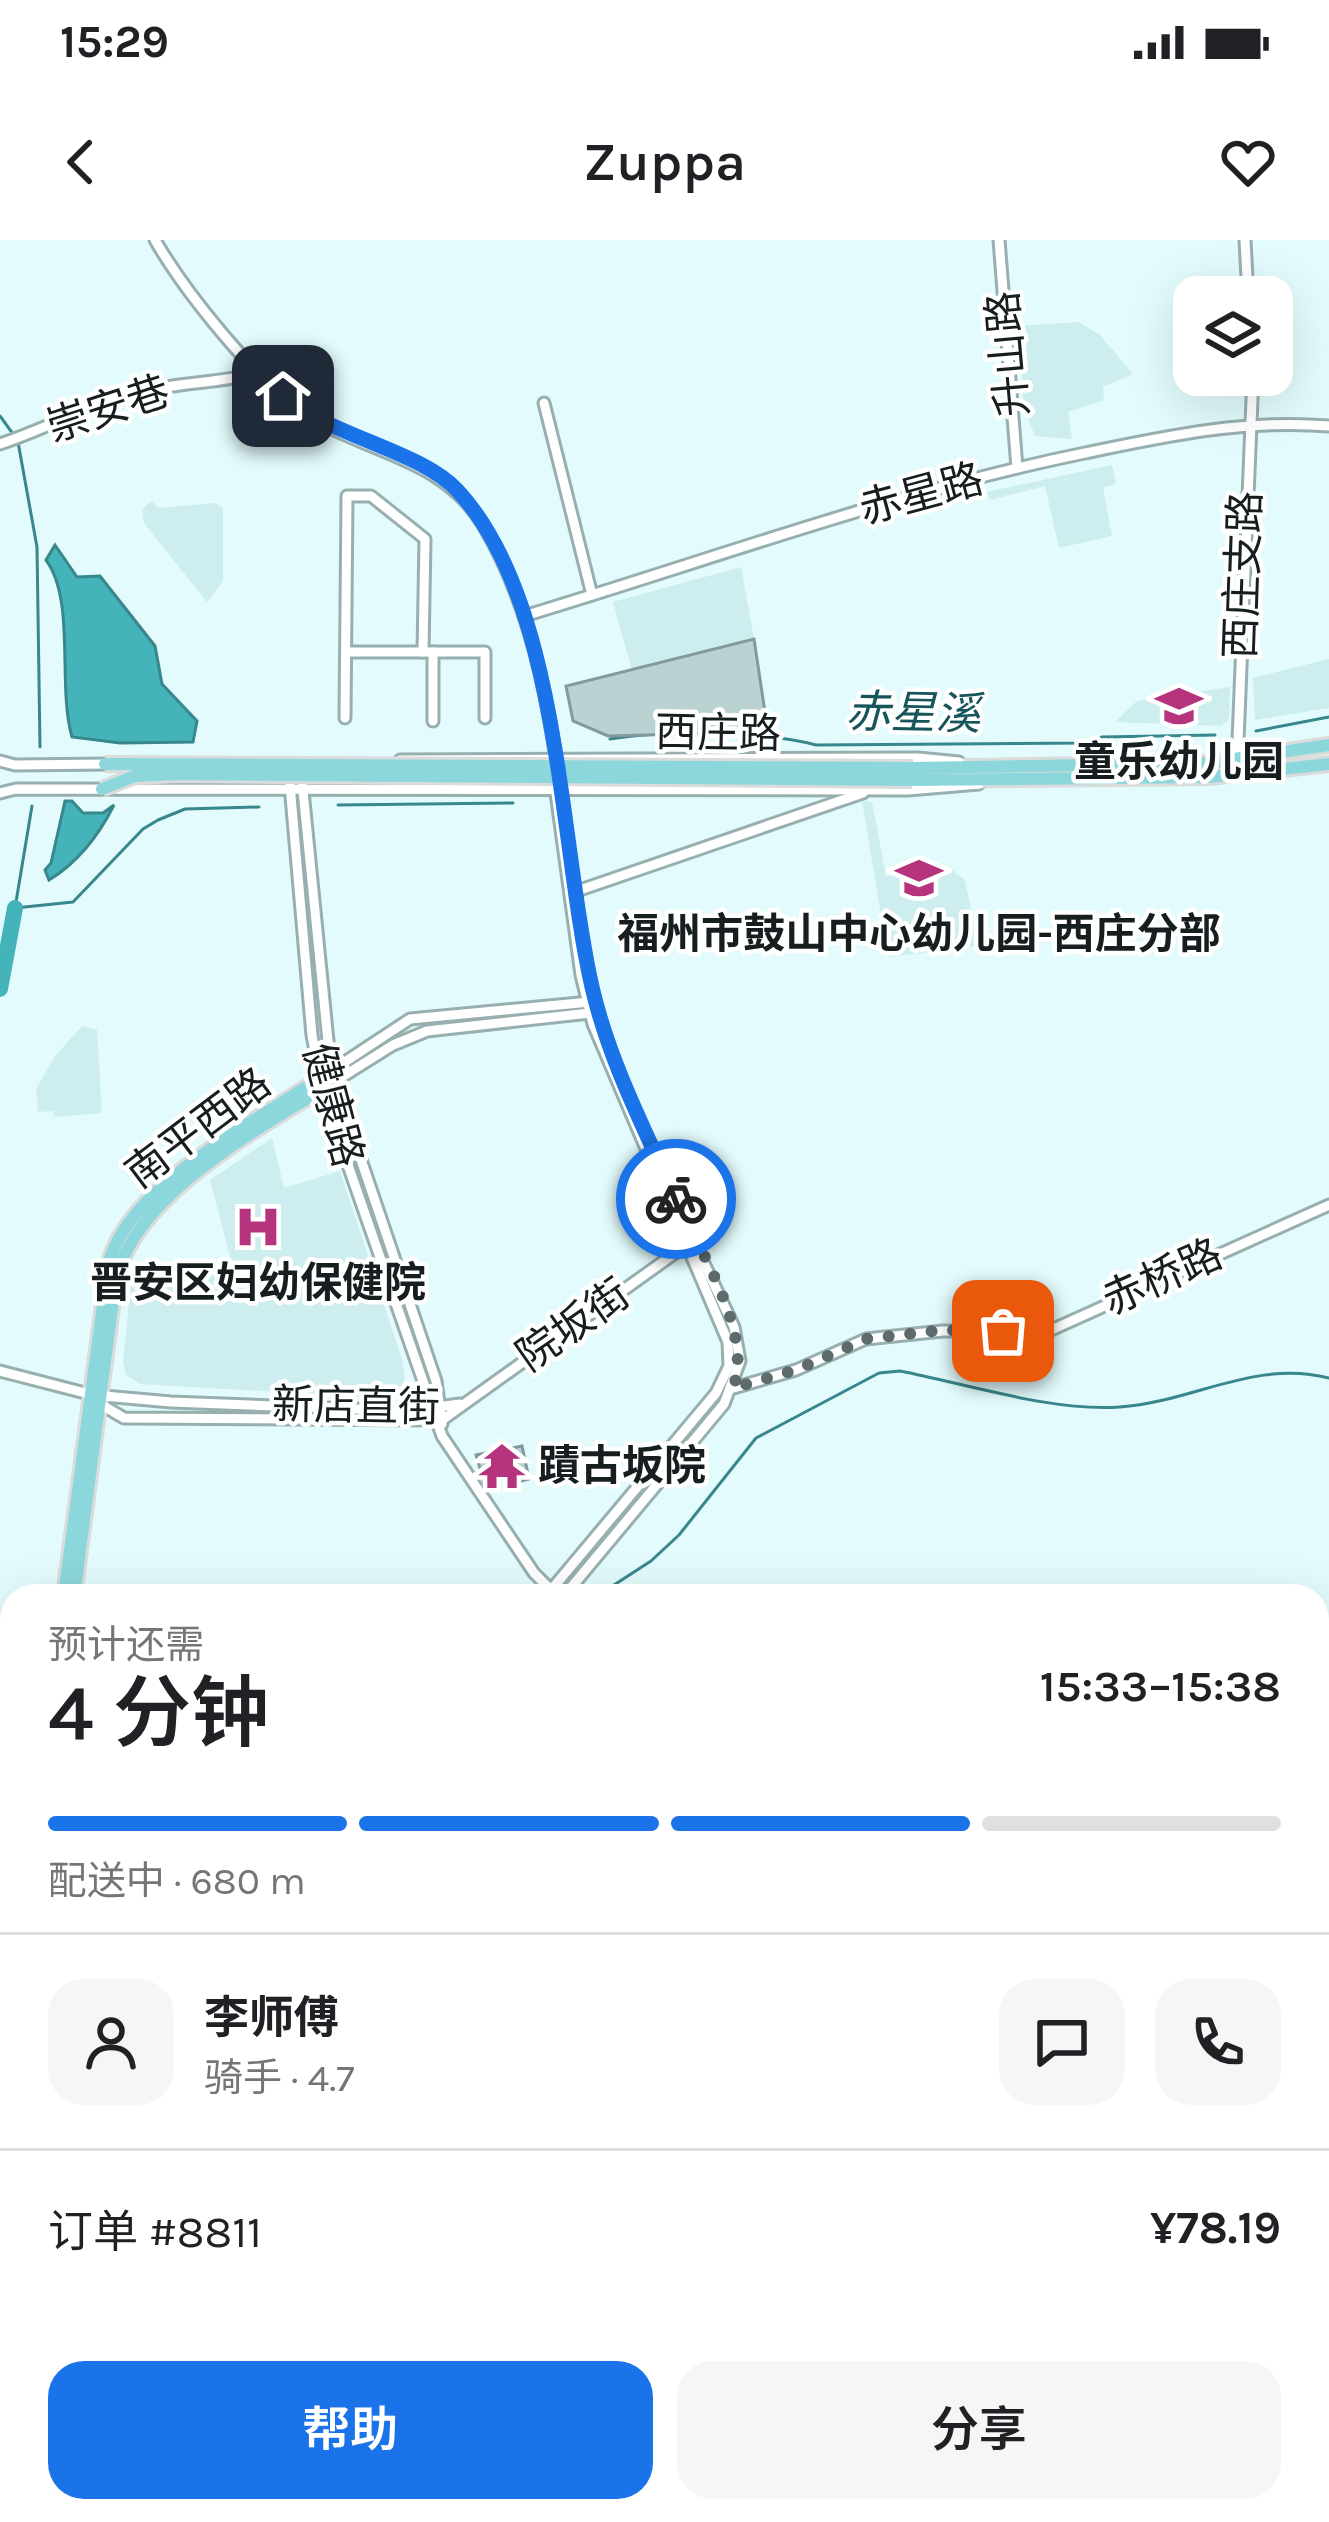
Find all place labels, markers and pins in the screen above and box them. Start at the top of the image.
pin [232,345,334,447]
school or university icon: 童乐幼儿园 [1154,681,1204,731]
place label: 童乐幼儿园 [1074,737,1284,787]
school or university icon: 福州市鼓山中心幼儿园-西庄分部 [894,853,944,903]
place label: 福州市鼓山中心幼儿园-西庄分部 [617,909,1221,959]
hospital icon: 晋安区妇幼保健院 [233,1202,283,1252]
place label: 晋安区妇幼保健院 [90,1258,426,1308]
pin [952,1280,1054,1382]
temple icon: 蹟古坂院 [477,1441,527,1491]
place label: 蹟古坂院 [538,1441,706,1491]

